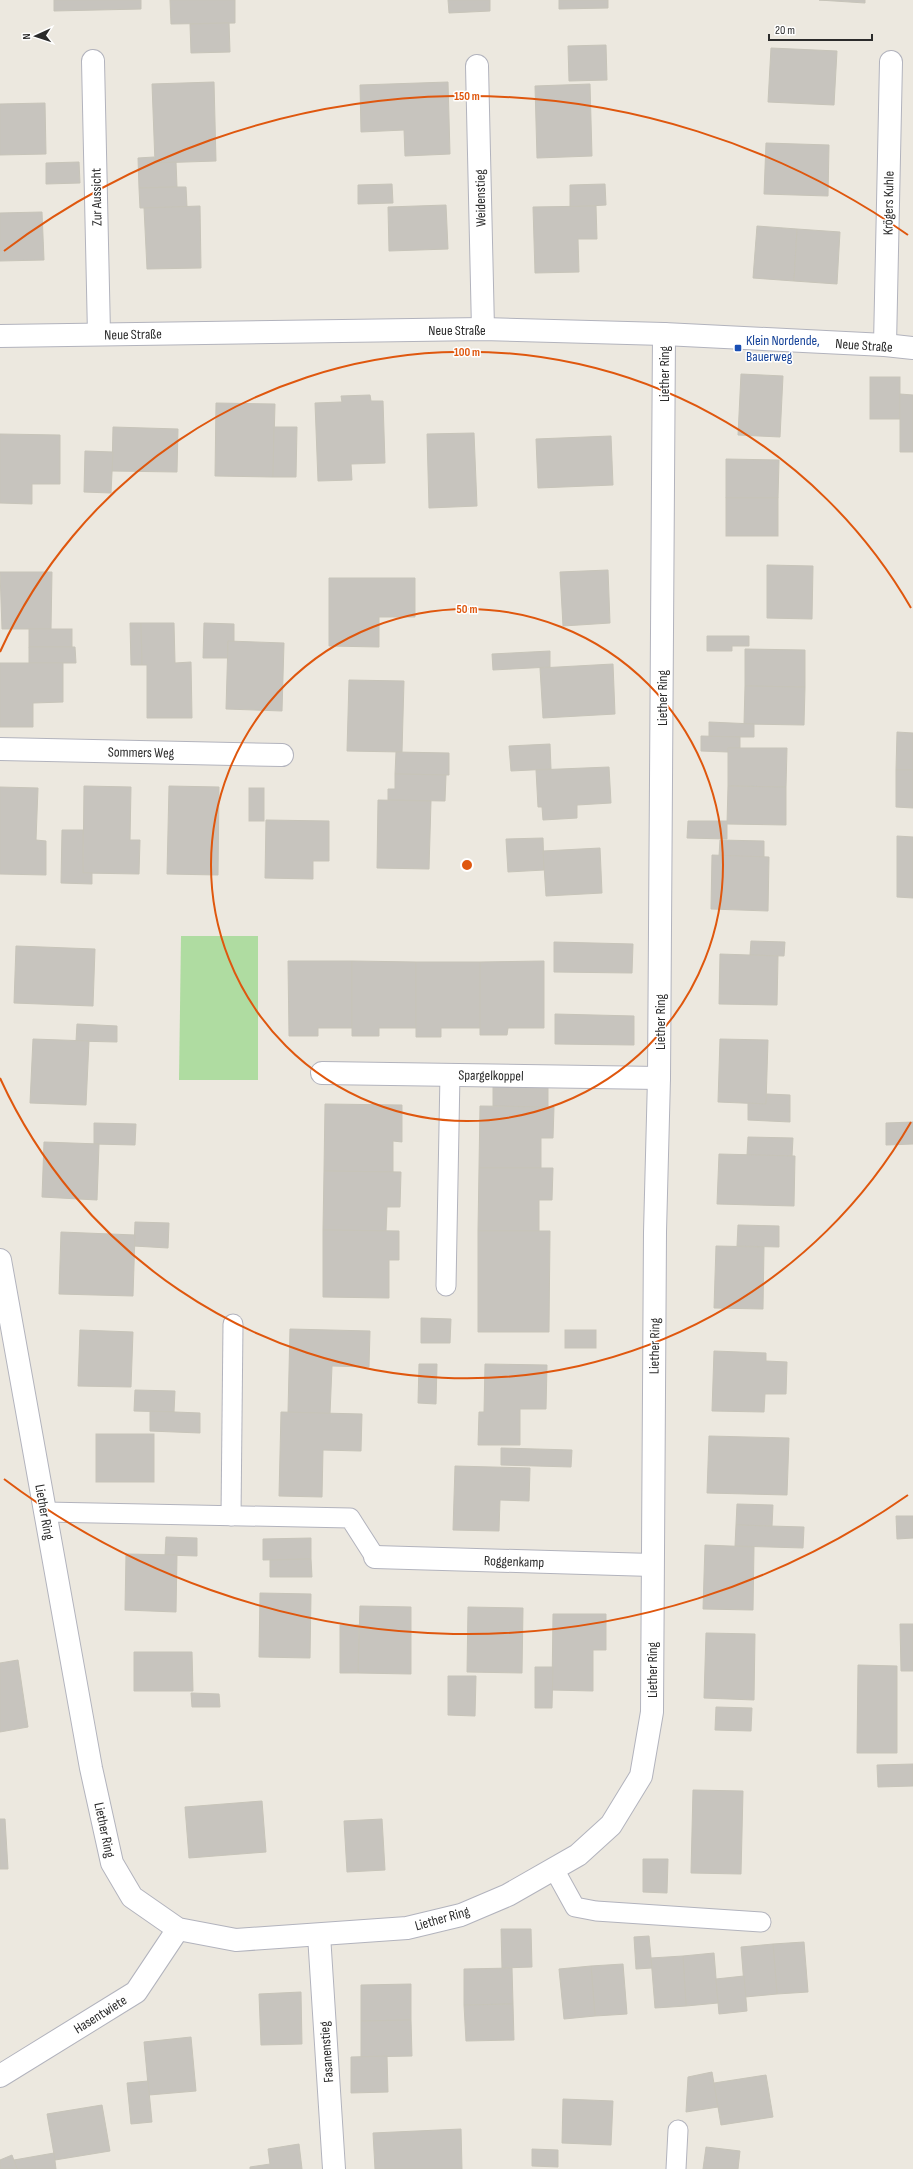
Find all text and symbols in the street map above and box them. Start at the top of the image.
north arrow [16,16,56,56]
scale bar [769,16,872,42]
text: 20 m [775,23,795,38]
text: N [20,33,33,40]
text: 150 m [454,89,480,104]
street label: Zur Aussicht [87,168,106,226]
street label: Weidenstieg [471,169,490,227]
street label: Krögers Kuhle [879,171,898,235]
street label: Neue Straße [428,322,486,339]
street label: Neue Straße [104,326,162,343]
place label: Klein Nordende, Bauerweg [746,332,820,365]
street label: Neue Straße [835,335,893,356]
marker: Klein Nordende, Bauerweg [733,343,743,353]
text: 100 m [454,345,480,360]
street label: Liether Ring [656,346,673,402]
text: 50 m [457,602,477,617]
street label: Liether Ring [654,670,671,726]
street label: Sommers Weg [108,743,175,762]
centre of rings [460,858,474,872]
street label: Liether Ring [652,994,669,1050]
street label: Spargelkoppel [458,1066,524,1085]
street label: Liether Ring [646,1317,663,1374]
street label: Liether Ring [31,1483,58,1542]
street label: Roggenkamp [484,1552,545,1571]
street label: Liether Ring [644,1642,661,1698]
street label: Liether Ring [90,1801,119,1860]
street label: Liether Ring [413,1902,472,1934]
street label: Hasentwiete [71,1991,130,2037]
street label: Fasanenstieg [316,2020,337,2083]

